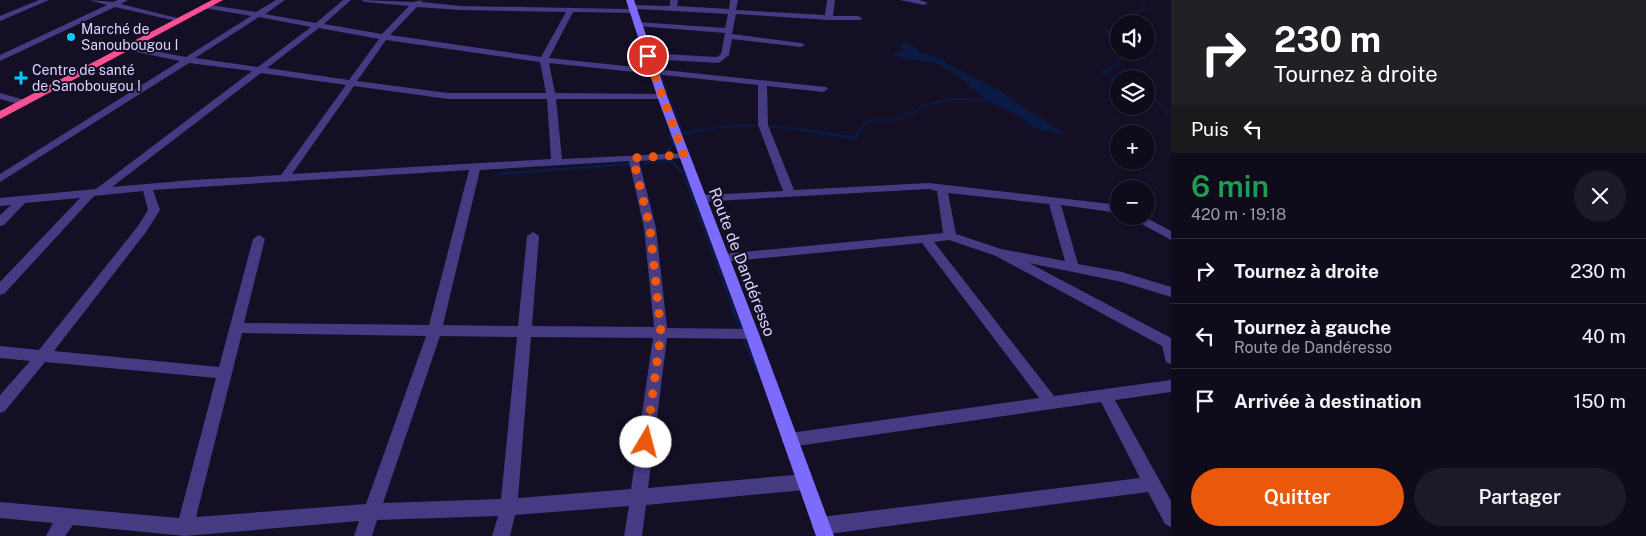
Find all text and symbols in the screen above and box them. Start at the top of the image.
map controls [1110,15,1155,225]
button: sound [1110,15,1155,60]
text: 230 m [1274,19,1381,60]
icon: right [1191,20,1256,85]
place label: Marché de Sanoubougou I [81,21,178,53]
marker: Marché de Sanoubougou I [65,31,77,43]
pin [627,35,669,77]
icon: arrive [634,42,662,70]
text: Tournez à droite [1274,61,1438,87]
place label: Centre de santé de Sanobougou I [32,62,141,94]
button: layers [1110,70,1155,115]
marker: Centre de santé de Sanobougou I [14,71,28,85]
icon: left [1239,115,1267,143]
text: Puis [1191,118,1229,140]
button: + [1110,125,1155,170]
text: 6 min [1191,168,1269,204]
button: close [1574,170,1626,222]
button: − [1110,180,1155,225]
street label: Route de Dandéresso [705,185,779,339]
text: 420 m · 19:18 [1191,205,1286,224]
icon: right [1191,257,1219,285]
text: Tournez à droite [1234,260,1379,282]
text: 230 m [1570,260,1626,282]
text: Tournez à gauche [1234,316,1391,338]
icon: left [1191,322,1219,350]
text: 40 m [1581,325,1626,347]
text: Route de Dandéresso [1234,338,1392,357]
icon: arrive [1191,387,1219,415]
text: Arrivée à destination [1234,390,1422,412]
text: 150 m [1573,390,1626,412]
position arrow [619,415,671,467]
button: Quitter [1191,468,1404,526]
button: Partager [1414,468,1626,526]

